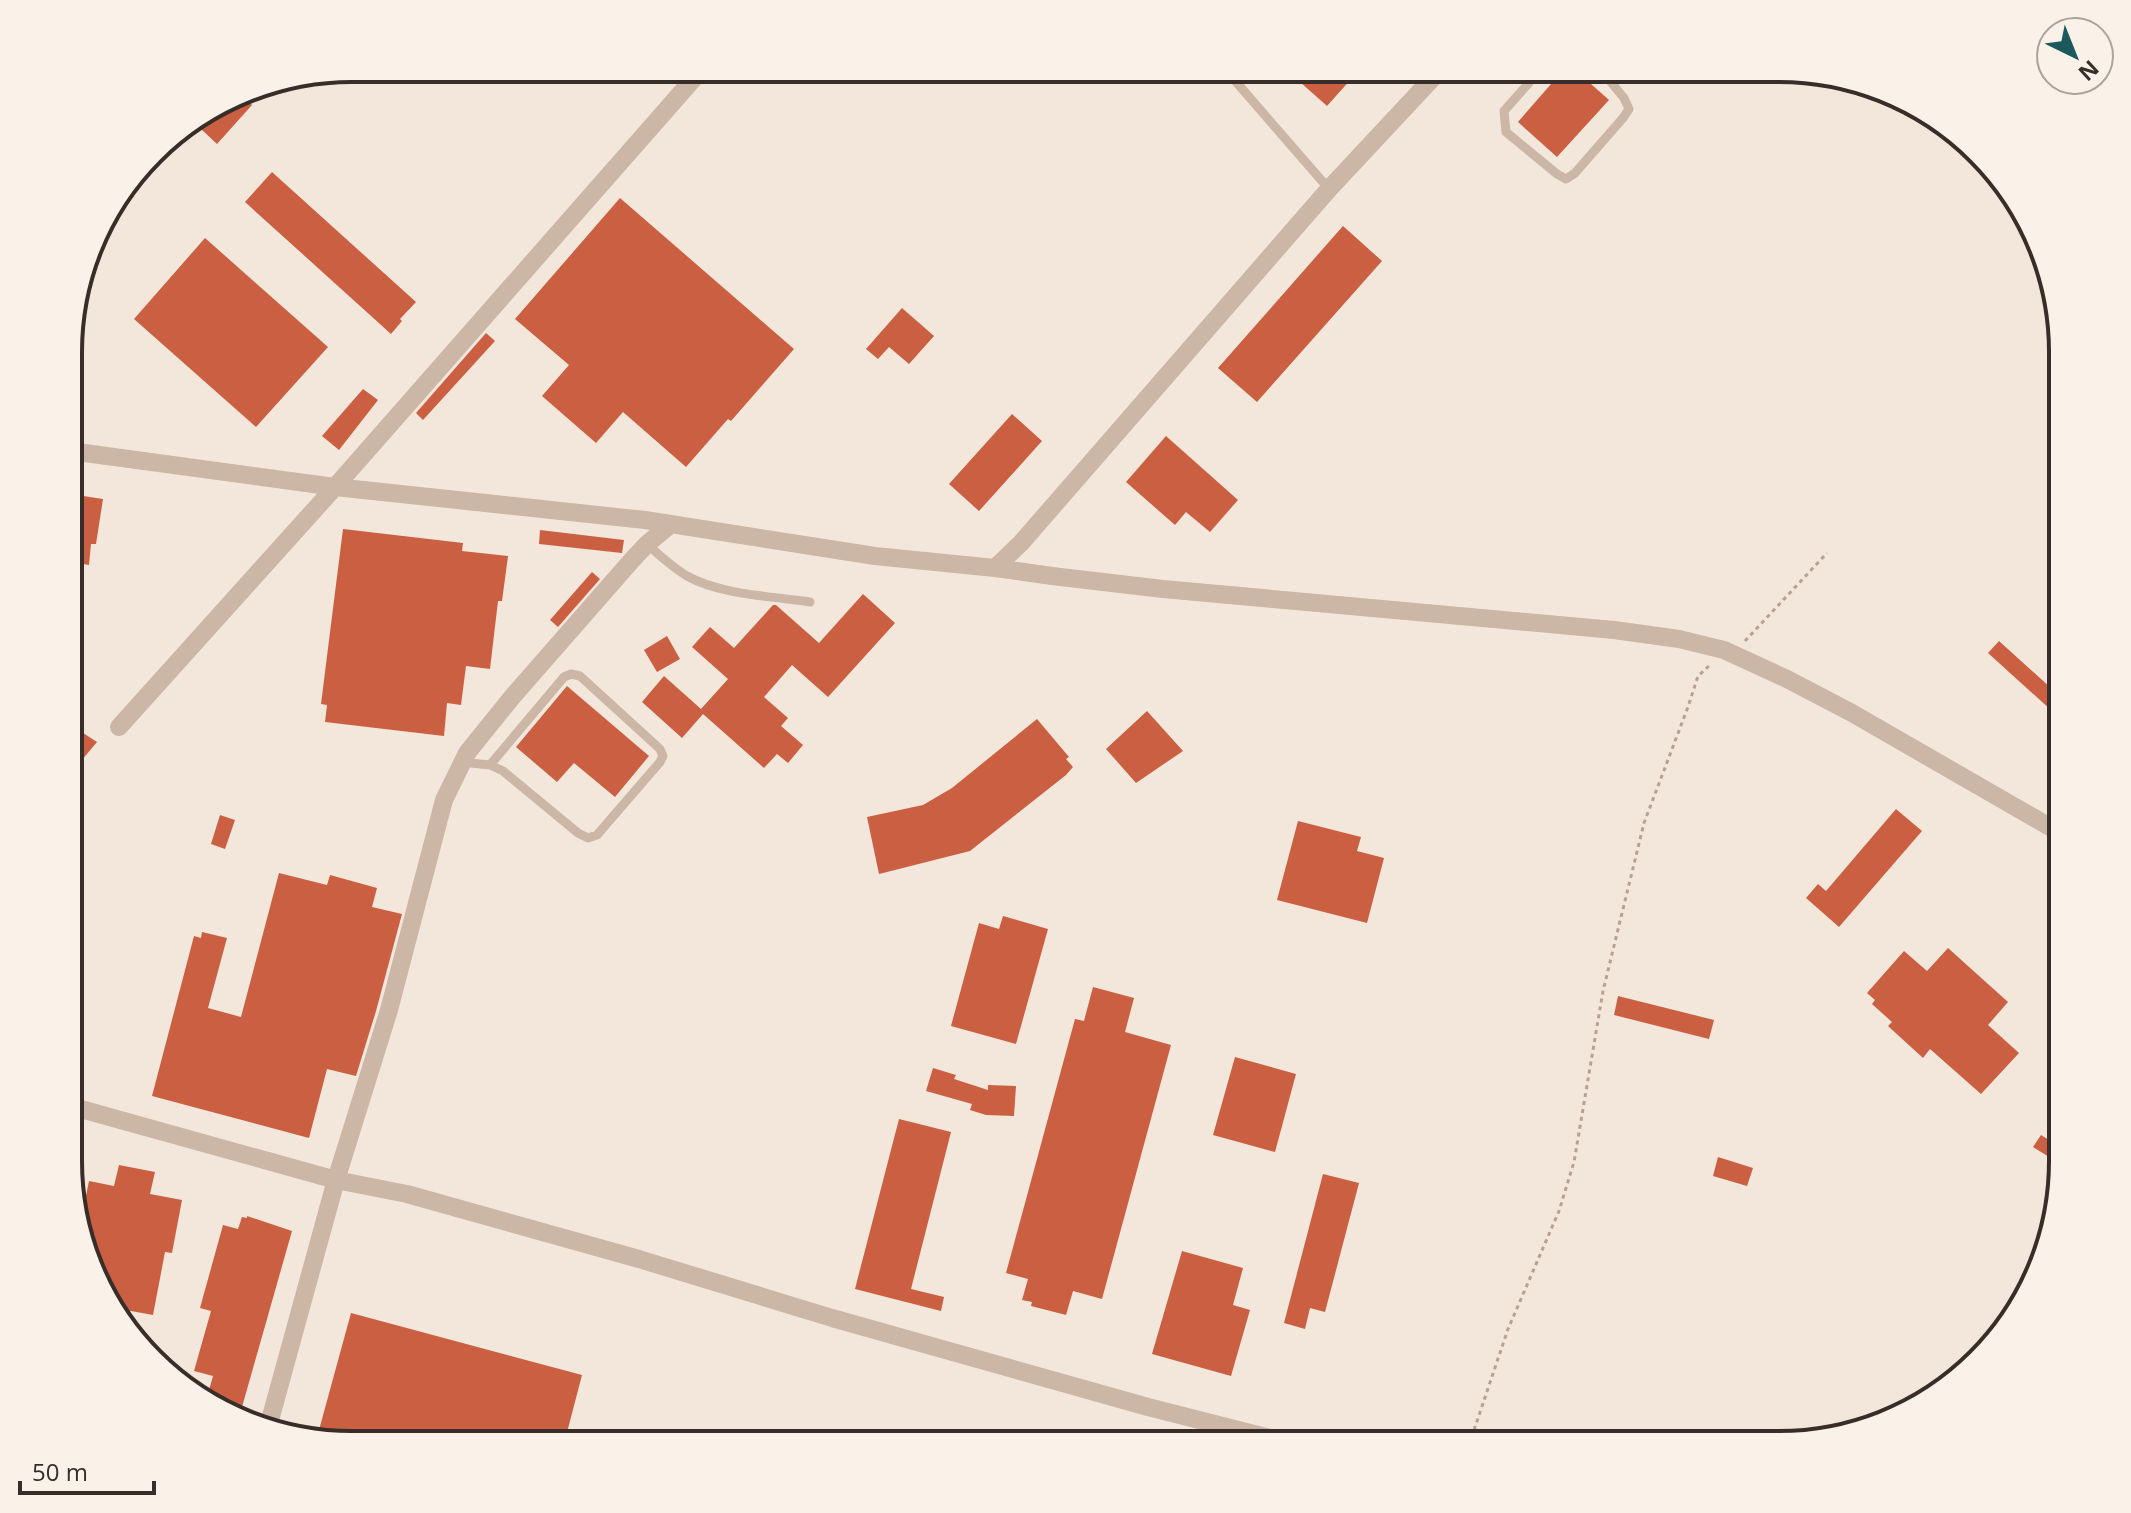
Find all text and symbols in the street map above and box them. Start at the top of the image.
north arrow [2035,16,2115,96]
text: N [2073,54,2106,88]
scale bar [20,1445,154,1495]
text: 50 m [32,1455,88,1488]

